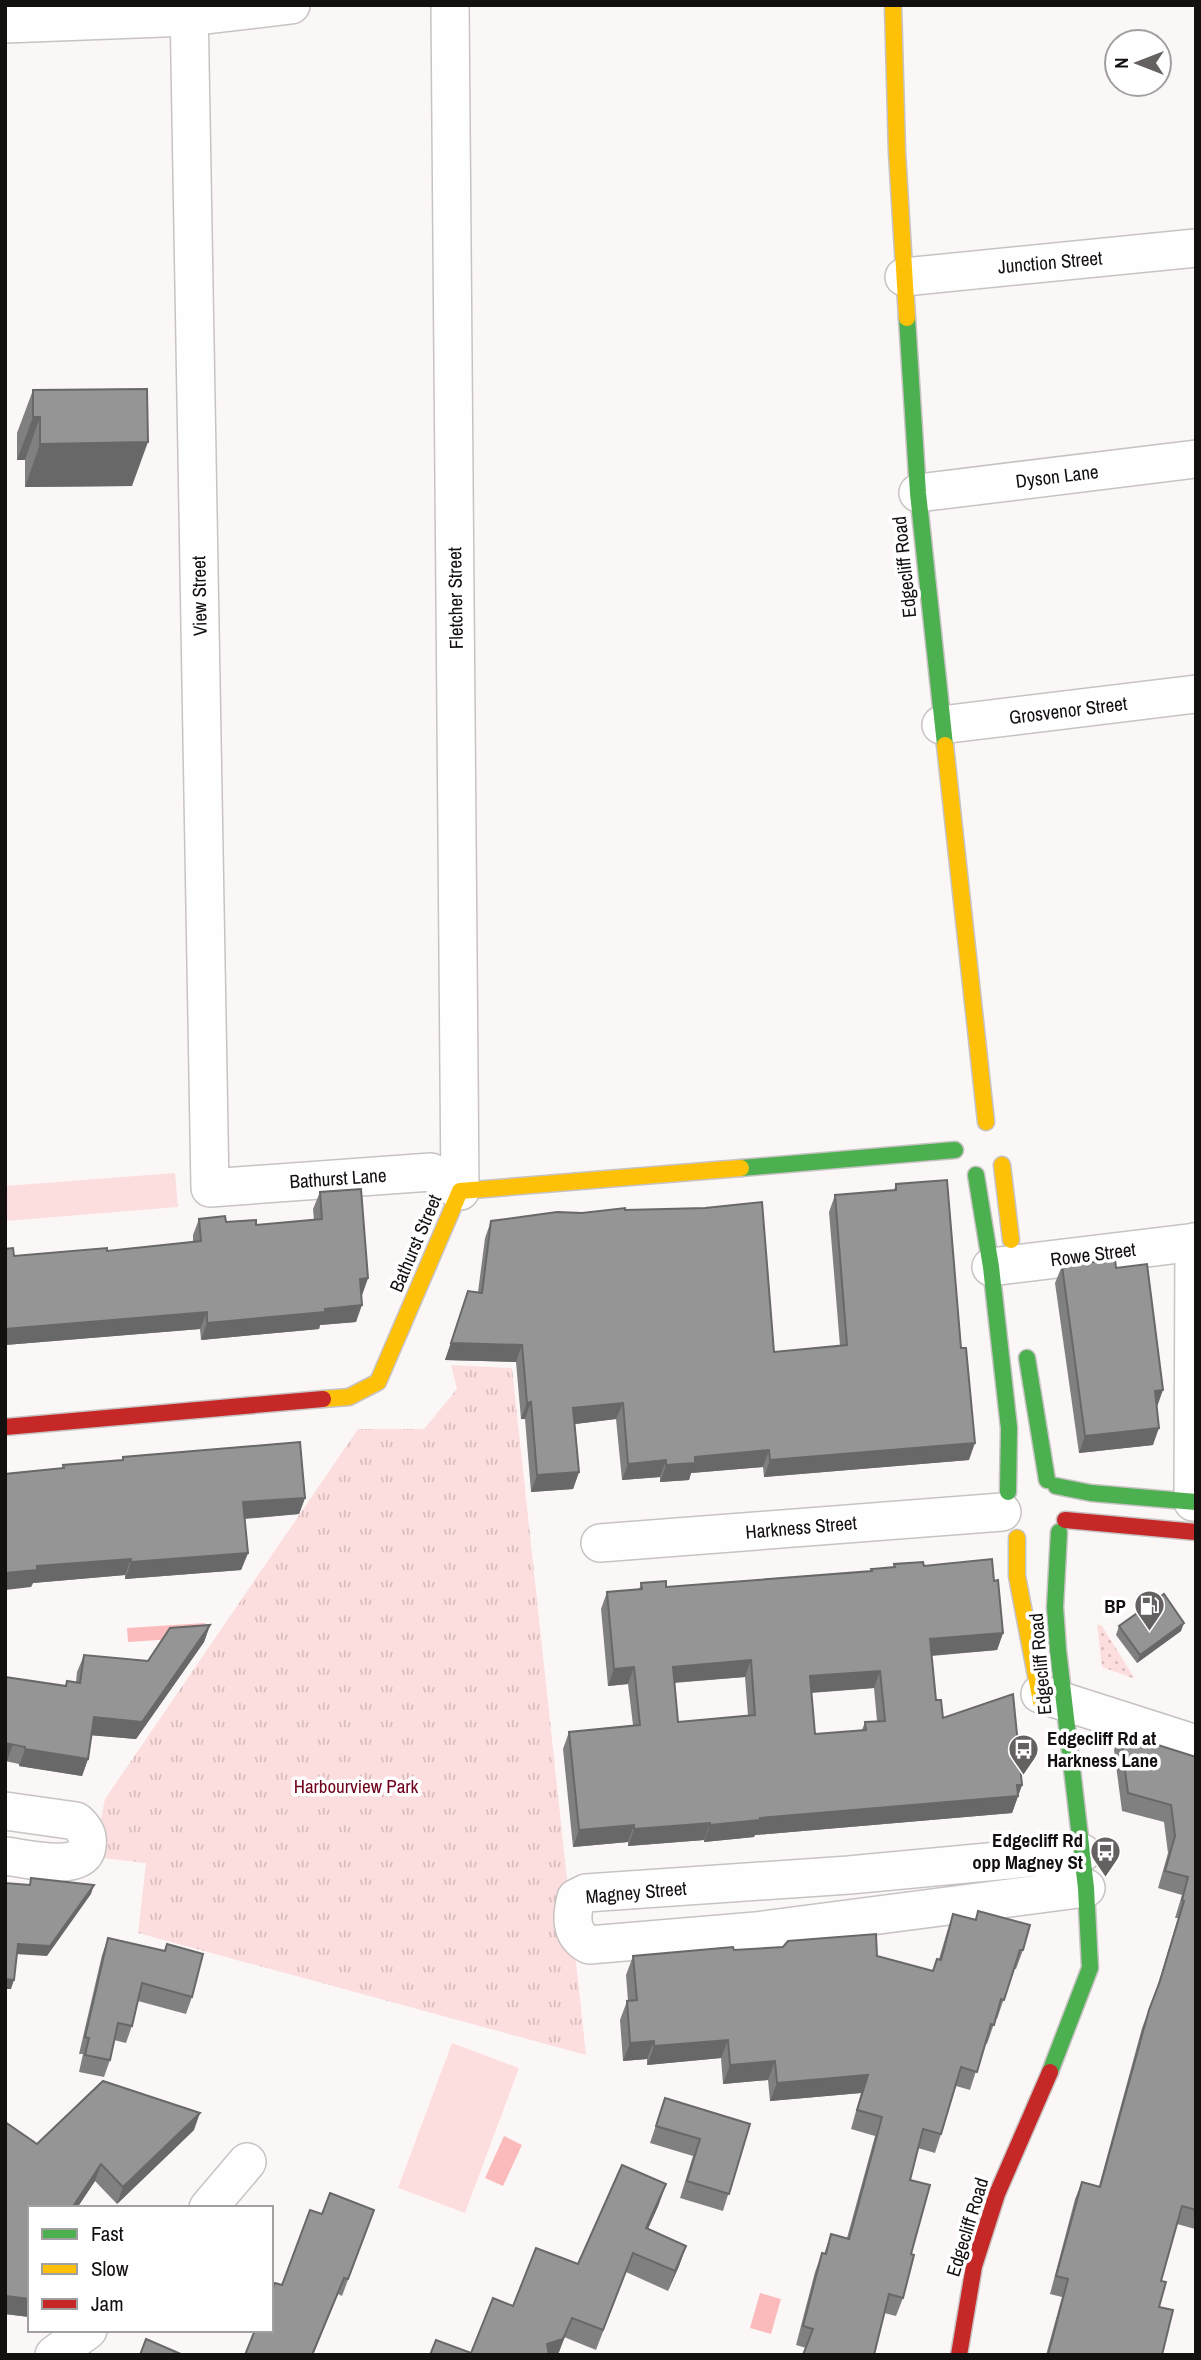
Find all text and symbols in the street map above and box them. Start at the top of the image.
north arrow [1103,28,1173,98]
text: N [1108,57,1134,69]
street label: Junction Street [997,244,1104,280]
street label: Dyson Lane [1014,458,1100,494]
street label: Edgecliff Road [886,515,922,619]
street label: Fletcher Street [441,546,469,649]
street label: View Street [185,555,213,636]
street label: Grosvenor Street [1008,690,1129,730]
street label: Bathurst Lane [289,1162,387,1194]
street label: Bathurst Street [383,1189,448,1296]
street label: Rowe Street [1049,1236,1138,1272]
street label: Harkness Street [744,1509,858,1545]
fuel station icon: BP [1132,1589,1166,1633]
place label: BP [1104,1593,1126,1619]
street label: Edgecliff Road [1023,1612,1057,1716]
place label: Edgecliff Rd at Harkness Lane [1047,1725,1158,1773]
bus stop icon: Edgecliff Rd at Harkness Lane [1007,1732,1041,1776]
park label: Harbourview Park [294,1773,419,1799]
place label: Edgecliff Rd opp Magney St [972,1827,1083,1875]
bus stop icon: Edgecliff Rd opp Magney St [1089,1834,1123,1878]
street label: Magney Street [584,1875,688,1909]
street label: Edgecliff Road [940,2174,994,2280]
legend [28,2206,273,2332]
text: Fast [91,2219,124,2248]
text: Slow [91,2254,129,2283]
text: Jam [91,2289,124,2318]

